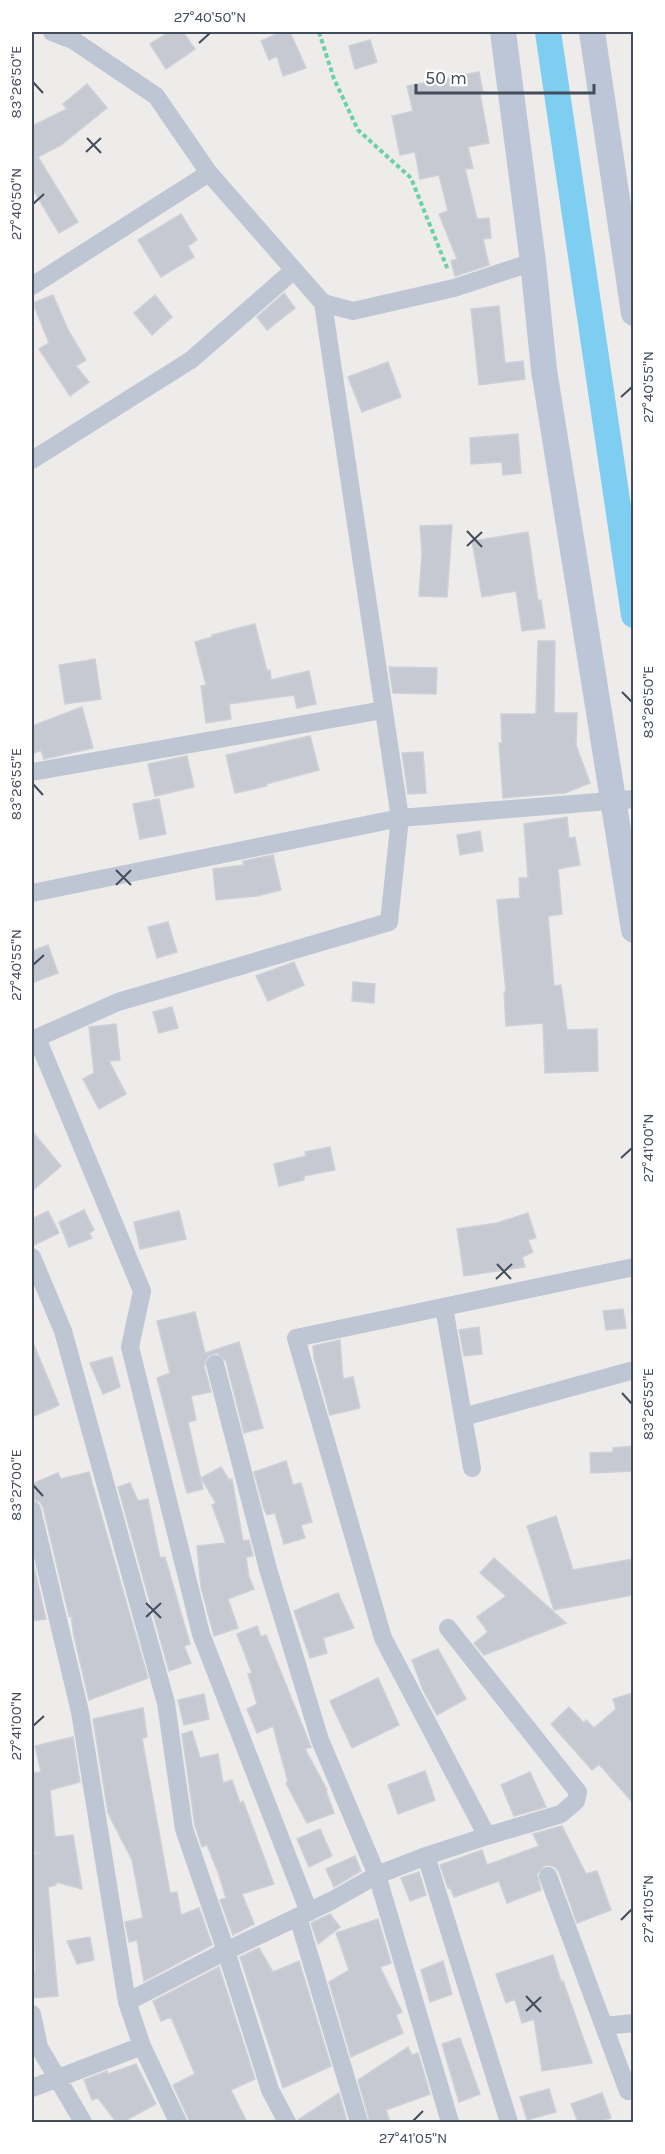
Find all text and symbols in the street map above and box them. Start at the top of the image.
text: 27°40'50"N [174,8,246,26]
text: 83°26'50"E [7,46,25,118]
scale bar [416,57,594,95]
text: 50 m [425,67,467,89]
text: 27°40'50"N [7,168,25,240]
text: 27°40'55"N [639,351,657,423]
text: 83°26'50"E [639,666,657,738]
text: 83°26'55"E [7,748,25,820]
text: 27°40'55"N [7,929,25,1001]
text: 27°41'00"N [639,1114,657,1182]
text: 83°26'55"E [639,1368,657,1440]
text: 83°27'00"E [7,1449,25,1521]
text: 27°41'00"N [7,1692,25,1760]
text: 27°41'05"N [639,1875,657,1943]
text: 27°41'05"N [379,2129,447,2147]

